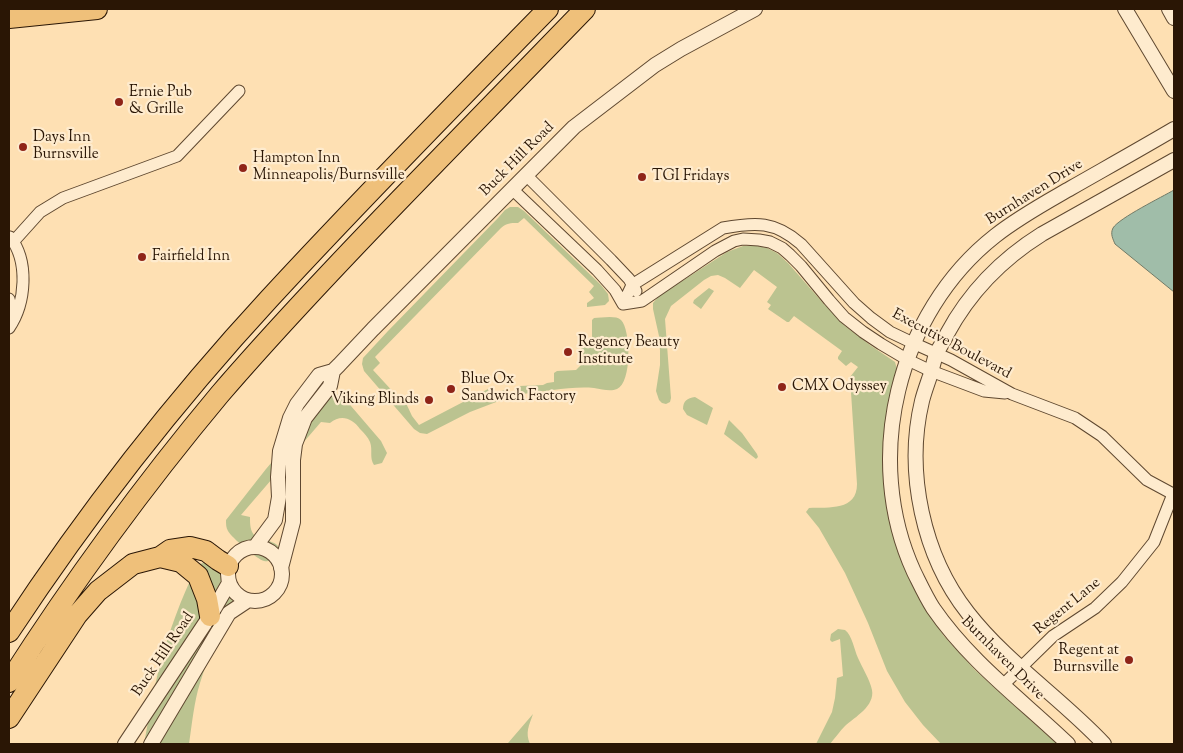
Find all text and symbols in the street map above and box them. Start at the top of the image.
place label: Ernie Pub & Grille [129,84,192,119]
marker: Ernie Pub & Grille [113,96,125,108]
street label: Buck Hill Road [477,119,559,201]
place label: Days Inn Burnsville [33,129,99,164]
marker: Days Inn Burnsville [17,141,29,153]
place label: Hampton Inn Minneapolis/Burnsville [253,150,405,185]
street label: Burnhaven Drive [983,156,1087,230]
marker: Hampton Inn Minneapolis/Burnsville [237,162,249,174]
place label: TGI Fridays [652,168,729,186]
marker: TGI Fridays [636,171,648,183]
place label: Fairfield Inn [152,248,230,266]
marker: Fairfield Inn [136,251,148,263]
street label: Executive Boulevard [888,306,1014,384]
place label: Regency Beauty Institute [578,334,680,369]
marker: Regency Beauty Institute [562,346,574,358]
place label: Blue Ox Sandwich Factory [461,371,576,406]
place label: CMX Odyssey [792,378,887,396]
marker: CMX Odyssey [776,381,788,393]
marker: Blue Ox Sandwich Factory [445,383,457,395]
place label: Viking Blinds [331,391,419,409]
marker: Viking Blinds [423,394,435,406]
street label: Regent Lane [1031,575,1105,639]
street label: Buck Hill Road [129,610,199,700]
street label: Burnhaven Drive [957,614,1047,704]
place label: Regent at Burnsville [1053,642,1119,677]
marker: Regent at Burnsville [1123,654,1135,666]

